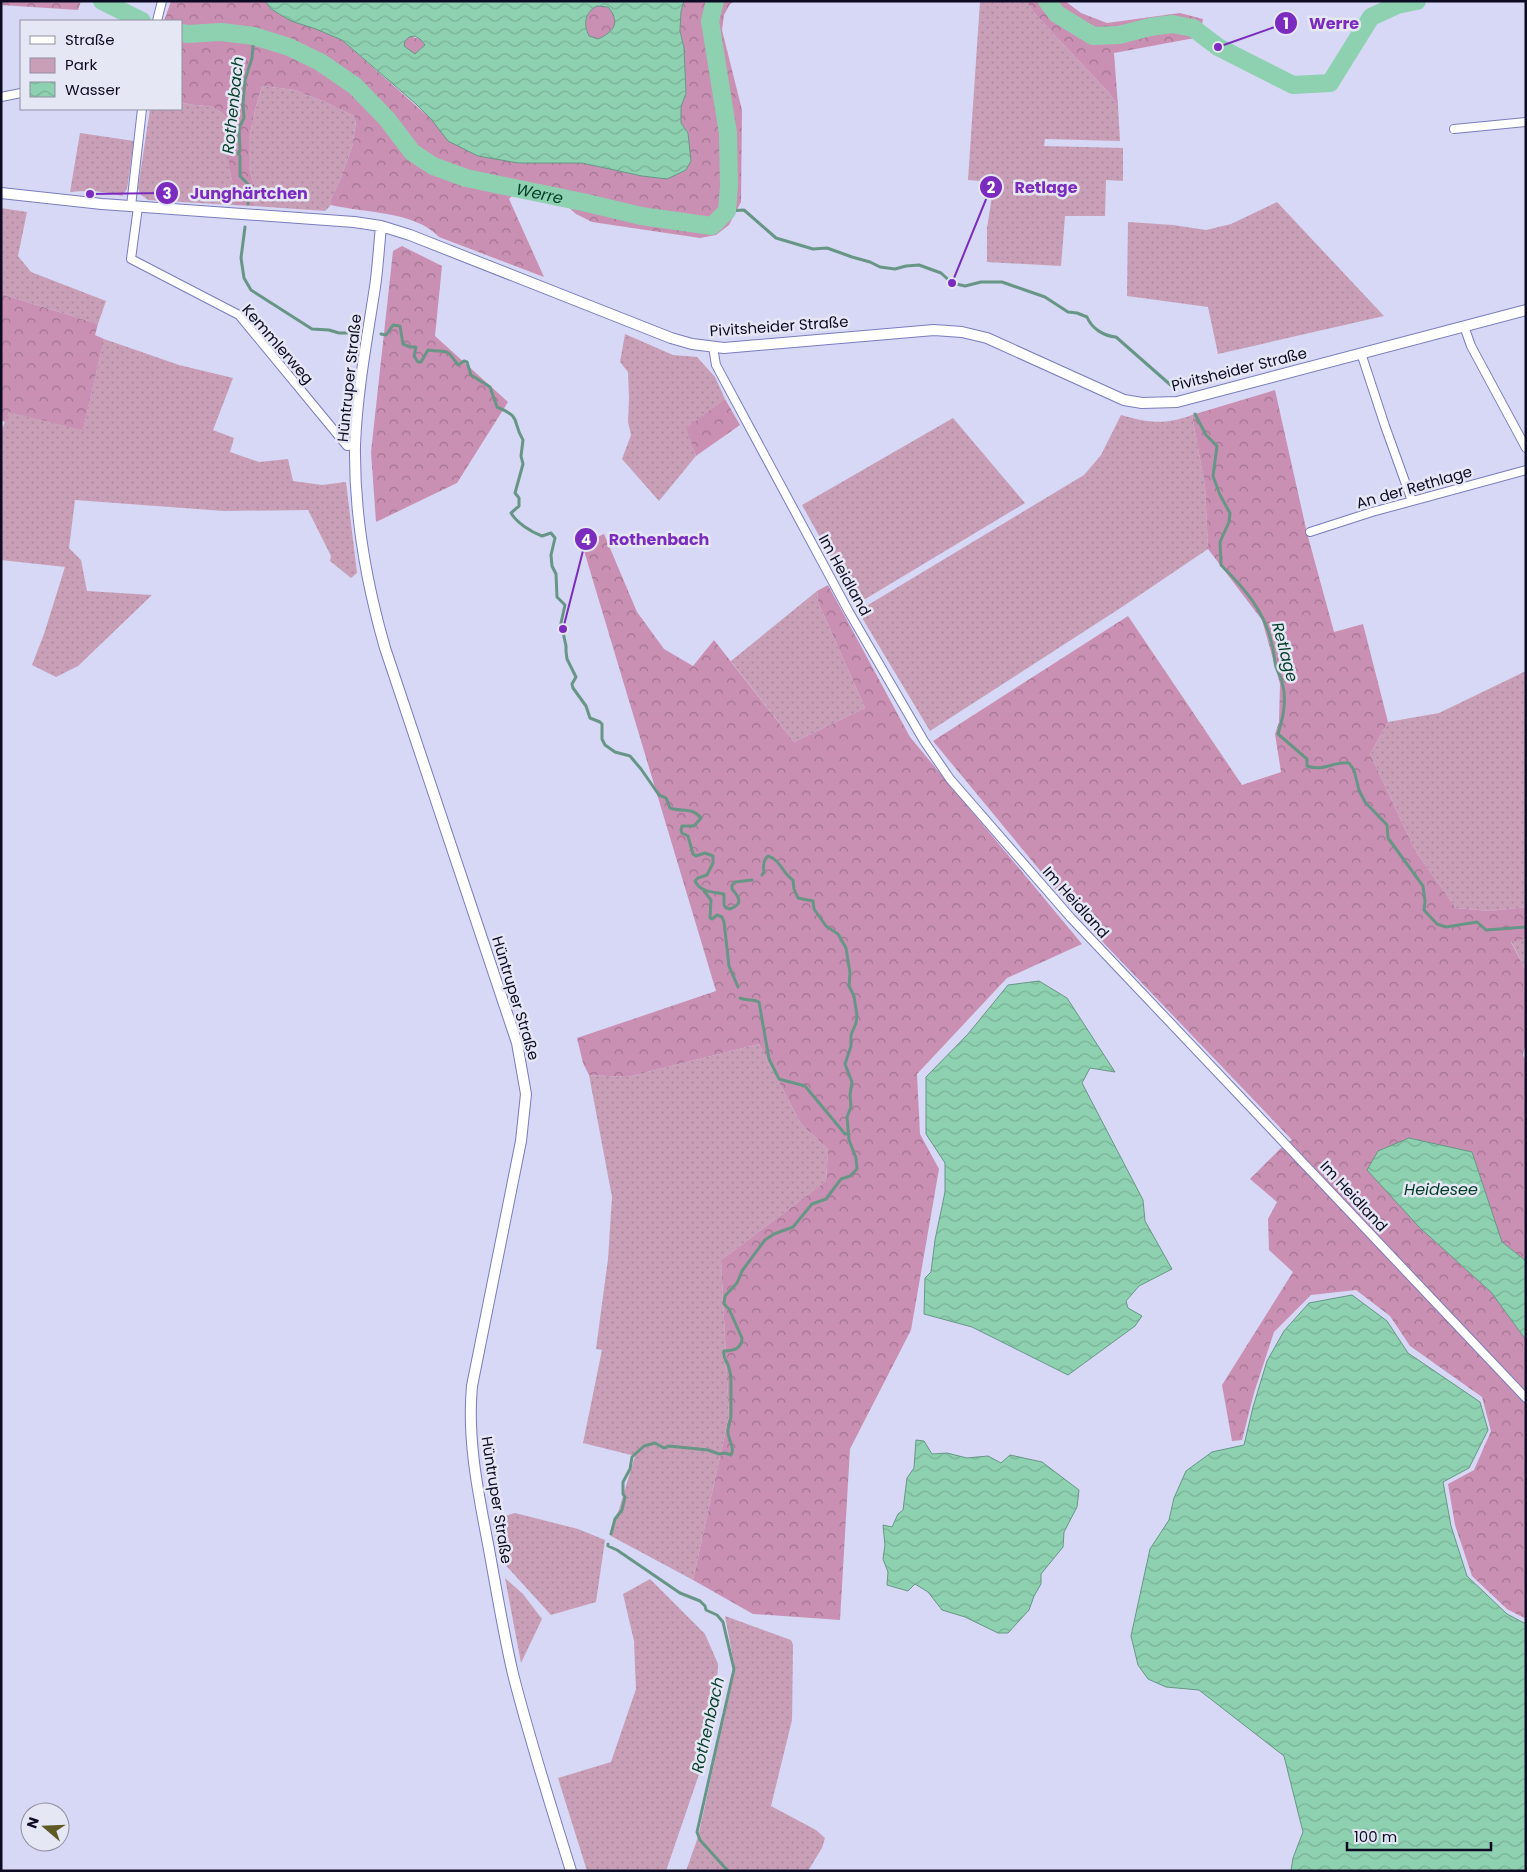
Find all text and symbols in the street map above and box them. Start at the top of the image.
callout: Werre [1274,8,1369,39]
text: Werre [1309,12,1359,35]
text: 1 [1283,13,1289,34]
legend [20,20,182,110]
text: Straße [65,29,115,50]
text: Park [65,54,97,75]
water label: Rothenbach [216,55,250,155]
text: Wasser [65,79,121,100]
callout: Retlage [979,172,1087,203]
text: Retlage [1014,176,1078,199]
water label: Werre [514,177,565,209]
text: 2 [987,177,996,198]
callout: Junghärtchen [155,178,318,209]
text: Junghärtchen [190,182,308,205]
text: 3 [162,183,172,204]
street label: Kemmlerweg [237,300,319,388]
street label: Pivitsheider Straße [709,311,849,341]
street label: Hüntruper Straße [332,313,366,443]
street label: Pivitsheider Straße [1169,342,1309,396]
street label: An der Rethlage [1354,460,1474,514]
callout: Rothenbach [574,524,719,555]
text: Rothenbach [609,528,709,551]
text: 4 [581,529,591,550]
street label: Im Heidland [814,530,876,620]
water label: Retlage [1266,620,1304,684]
street label: Im Heidland [1038,861,1114,943]
street label: Hüntruper Straße [487,933,545,1063]
street label: Im Heidland [1316,1156,1392,1236]
water label: Heidesee [1404,1178,1478,1201]
street label: Hüntruper Straße [477,1435,517,1565]
water label: Rothenbach [686,1675,730,1775]
north arrow [20,1802,70,1852]
text: N [22,1815,44,1831]
scale bar [1347,1820,1491,1852]
text: 100 m [1354,1826,1397,1847]

